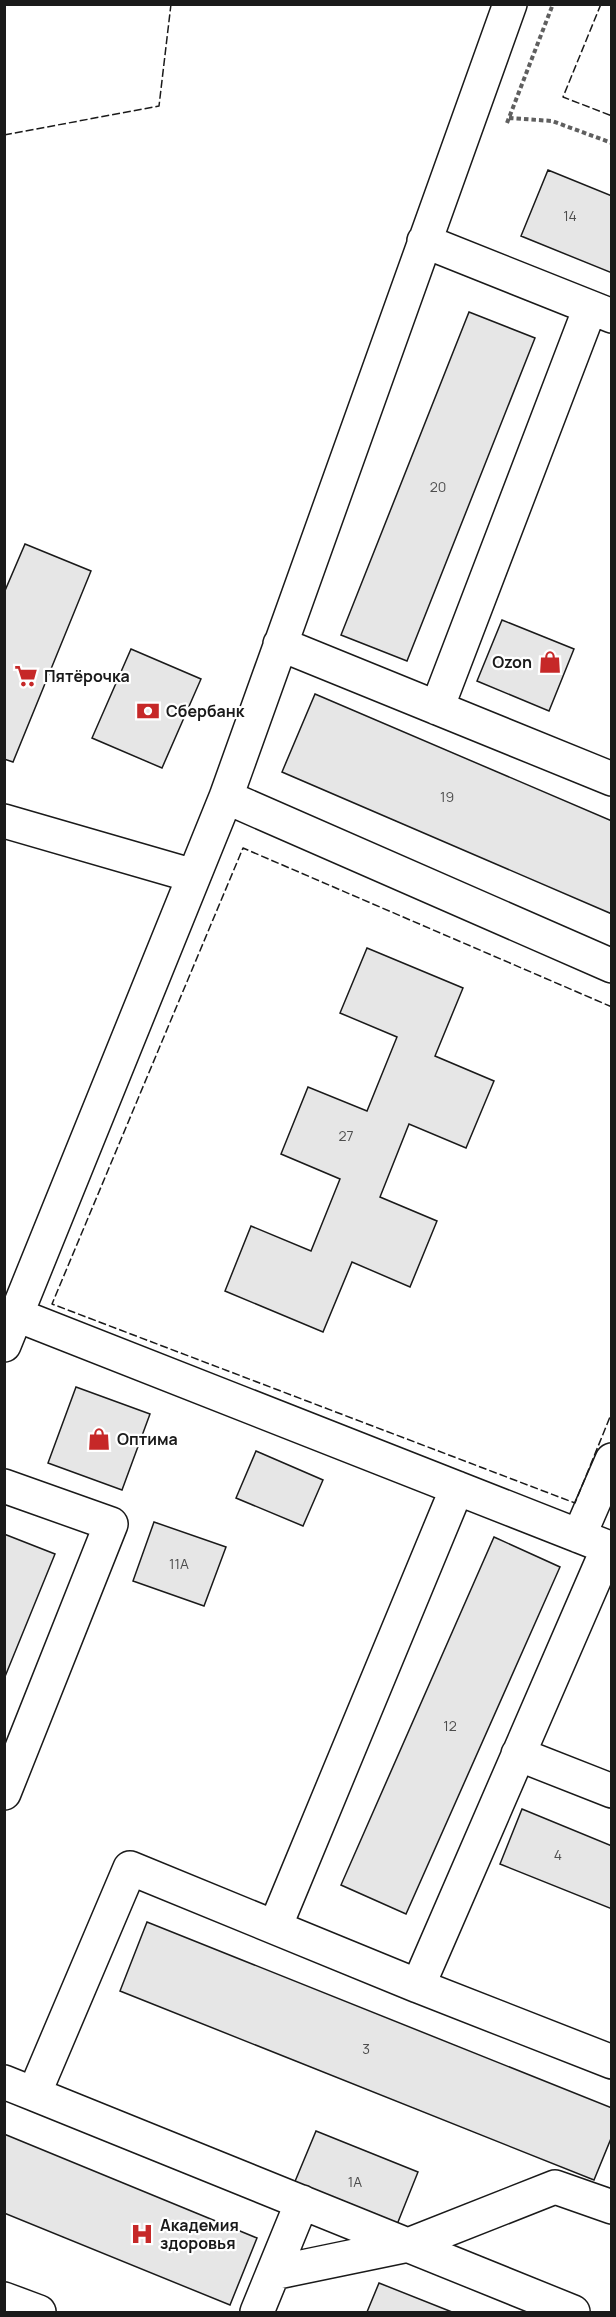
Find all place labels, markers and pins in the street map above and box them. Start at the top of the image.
shop icon: Ozon [537,649,563,675]
place label: Ozon [492,651,532,673]
supermarket icon: Пятёрочка [13,663,39,689]
place label: Пятёрочка [44,665,130,687]
bank icon: Сбербанк [135,698,161,724]
place label: Сбербанк [166,700,245,722]
shop icon: Оптима [86,1426,112,1452]
place label: Оптима [117,1428,178,1450]
place label: Академия здоровья [160,2214,239,2254]
hospital icon: Академия здоровья [129,2221,155,2247]

